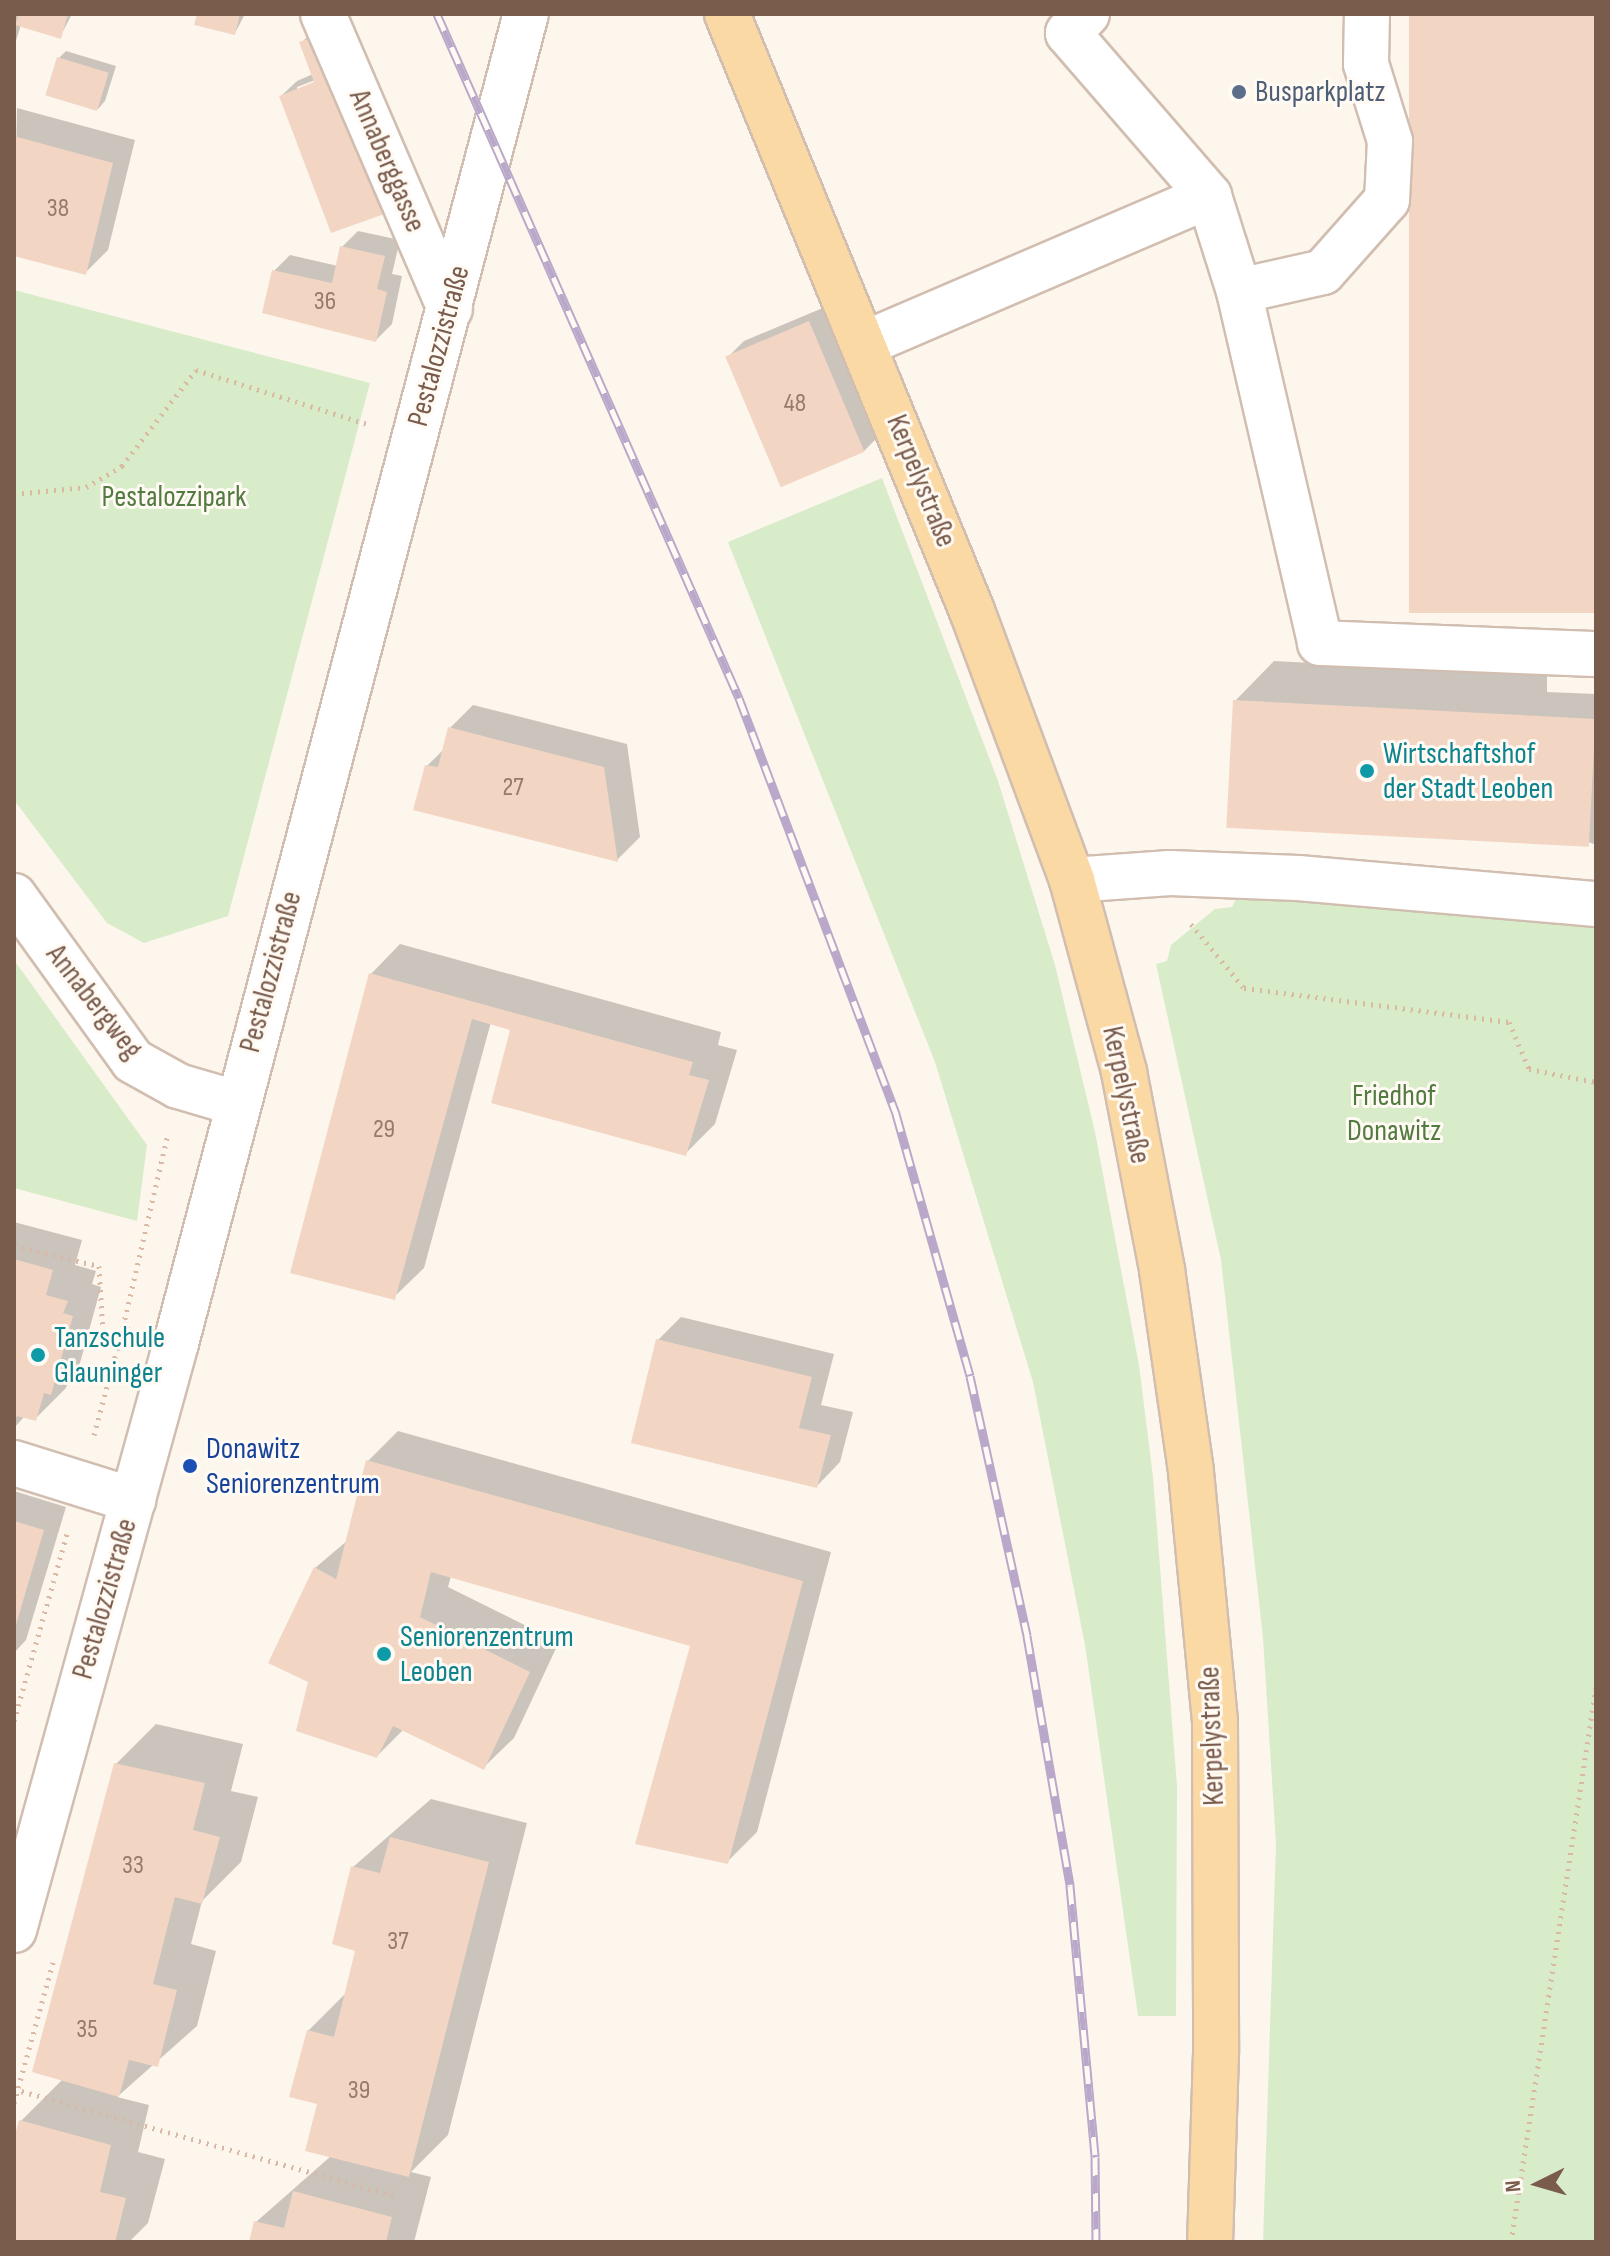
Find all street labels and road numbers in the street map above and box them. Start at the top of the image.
street label: Annaberggasse [341,84,433,238]
street label: Pestalozzistraße [400,262,478,430]
street label: Kerpelystraße [878,410,964,552]
street label: Pestalozzistraße [232,888,310,1056]
street label: Annabergweg [38,938,150,1066]
street label: Kerpelystraße [1094,1023,1158,1167]
street label: Pestalozzistraße [65,1515,145,1683]
street label: Kerpelystraße [1192,1666,1232,1806]

